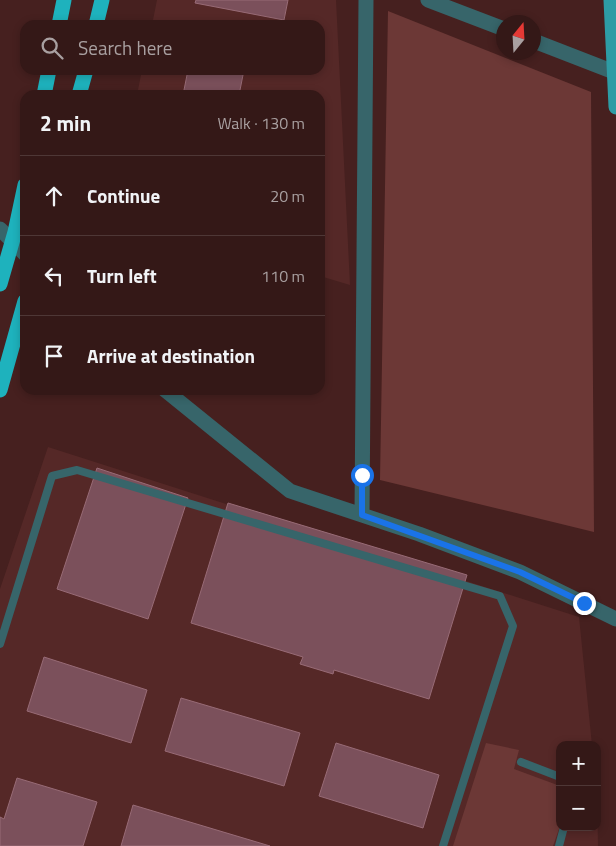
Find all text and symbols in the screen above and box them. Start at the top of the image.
north arrow [496,15,541,60]
search box [20,20,325,75]
text: Search here [78,33,172,62]
icon: search [38,34,66,62]
text: 2 min [40,107,91,139]
text: Walk · 130 m [217,111,305,135]
text: Continue [87,181,160,210]
icon: ahead [40,182,68,210]
text: 20 m [270,184,305,208]
text: Turn left [87,261,157,290]
icon: left [40,262,68,290]
text: 110 m [261,264,305,288]
text: Arrive at destination [87,341,255,370]
icon: arrive [40,342,68,370]
route start [351,464,374,487]
route end [573,592,596,615]
map controls [556,741,601,831]
button: + [556,741,601,786]
button: − [556,786,601,831]

